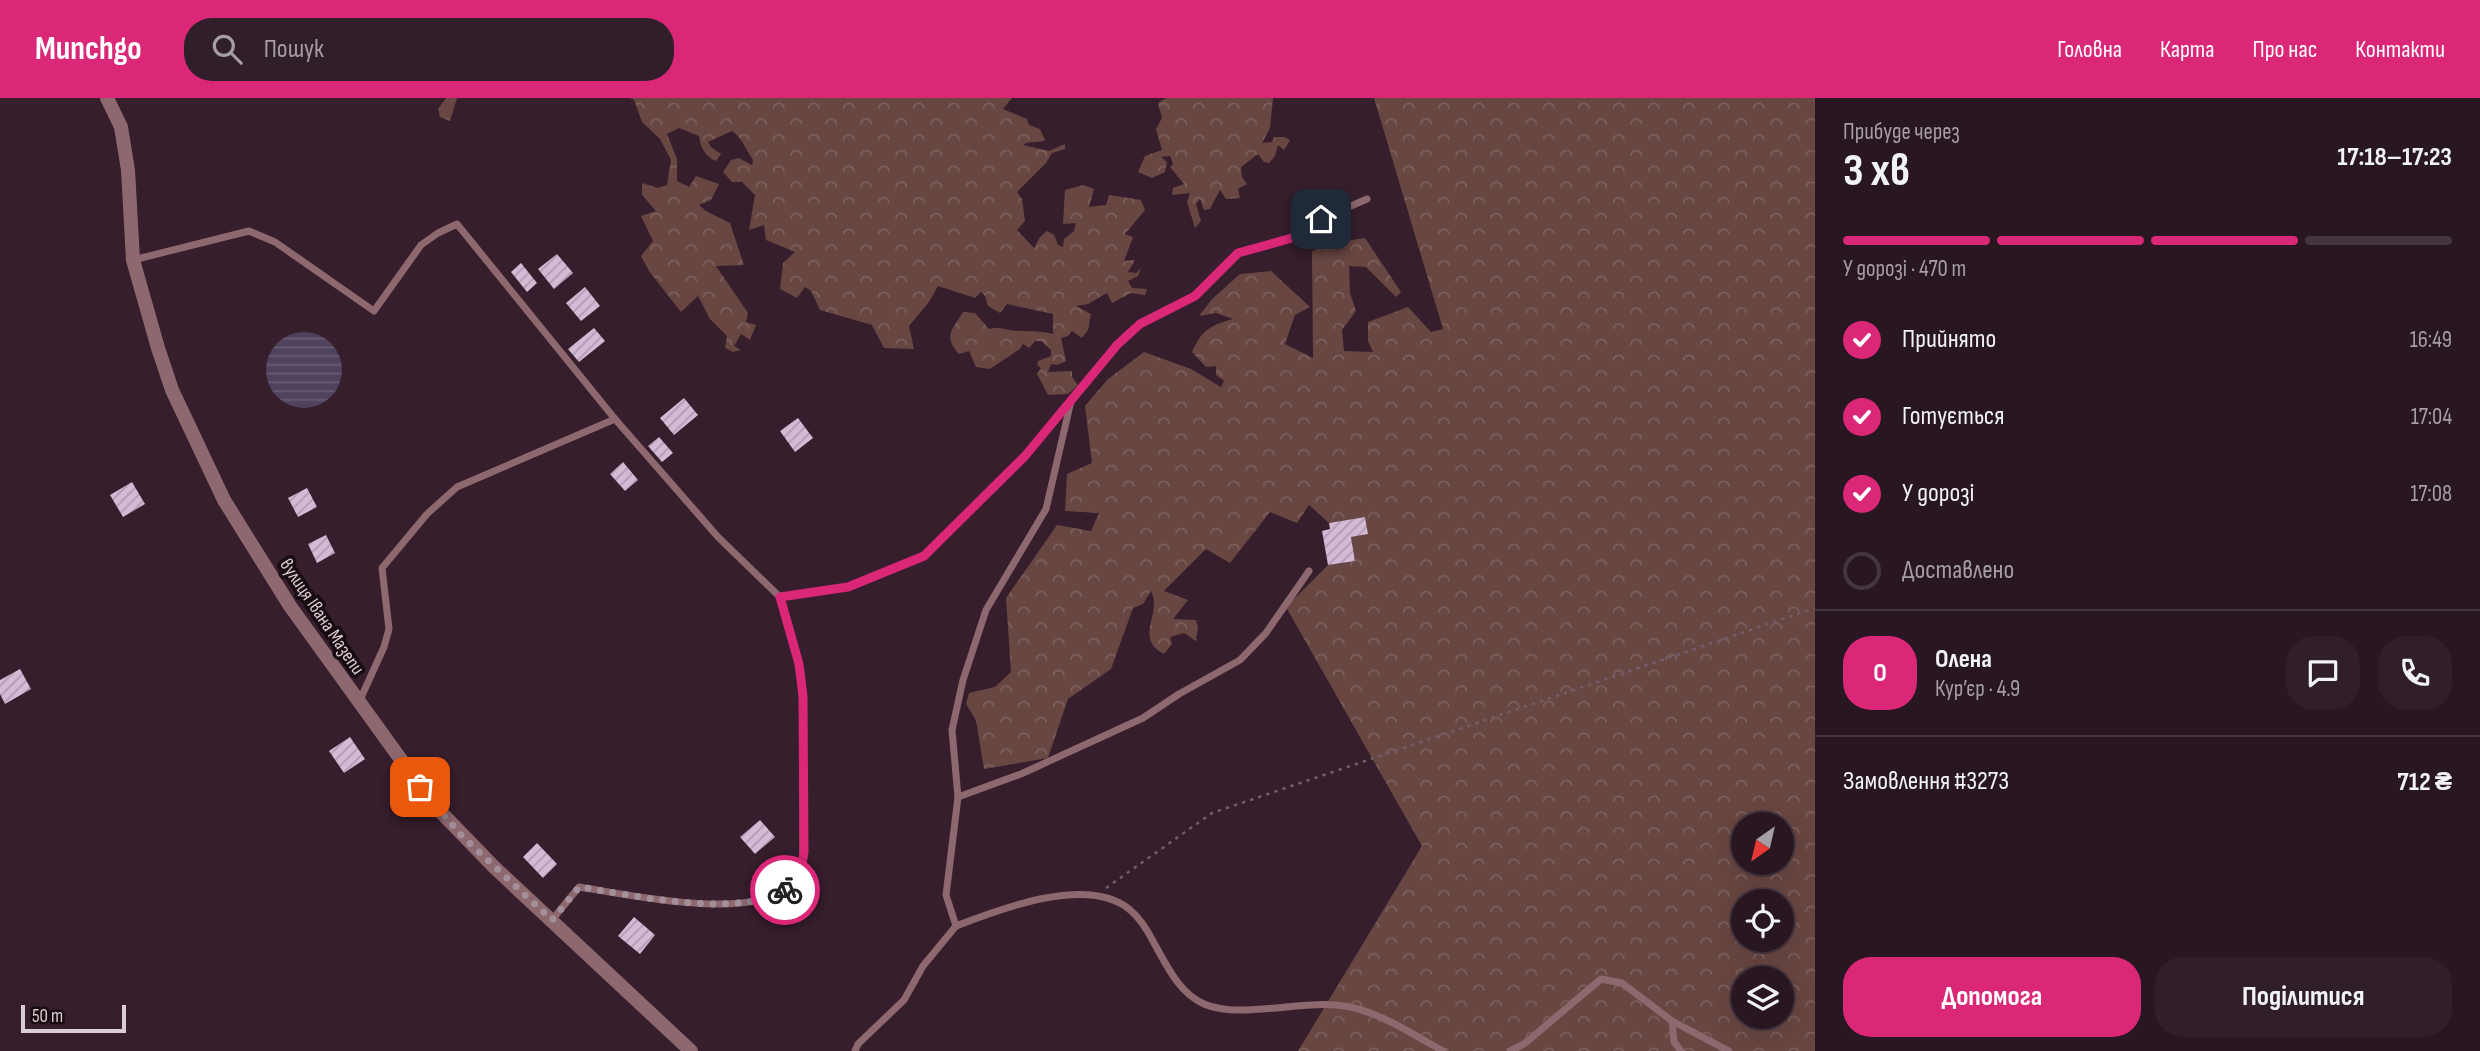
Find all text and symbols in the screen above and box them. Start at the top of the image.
search box [184,18,674,81]
text: Munchgo [35,29,142,69]
icon: search [208,30,246,68]
text: Пошук [264,34,324,65]
text: Головна [2057,35,2122,64]
text: Карта [2160,35,2214,64]
text: Про нас [2252,35,2317,64]
text: Контакти [2355,35,2445,64]
text: Прибуде через [1843,118,1960,146]
text: 17:18–17:23 [2337,142,2452,173]
text: 3 хв [1843,144,1910,199]
pin [1291,189,1351,249]
icon: home [1302,200,1340,238]
text: У дорозі · 470 m [1843,255,1966,283]
icon: check [1843,321,1881,359]
text: Прийнято [1902,324,1996,355]
text: 16:49 [2410,326,2452,354]
icon: check [1843,398,1881,436]
text: Готується [1902,401,2004,432]
text: 17:04 [2411,403,2452,431]
icon: check [1843,475,1881,513]
text: У дорозі [1902,478,1974,509]
text: 17:08 [2410,480,2452,508]
street label: вулиця Івана Мазепи [275,555,369,679]
text: Доставлено [1902,555,2014,586]
button: chat [2286,636,2360,710]
button: phone [2378,636,2452,710]
text: Олена [1935,644,1992,675]
text: О [1873,658,1887,689]
text: Кур’єр · 4.9 [1935,675,2020,703]
pin [390,757,450,817]
text: Замовлення #3273 [1843,766,2009,797]
text: 712 ₴ [2397,767,2452,798]
icon: bag [401,768,439,806]
north arrow [1731,812,1794,875]
map controls [1731,812,1794,1029]
courier [750,855,820,925]
icon: bike [766,871,804,909]
button: locate [1731,889,1794,952]
button: Допомога [1843,957,2141,1037]
button: Поділитися [2155,957,2452,1037]
button: layers [1731,966,1794,1029]
scale bar [21,1002,126,1034]
text: 50 m [32,1005,63,1028]

